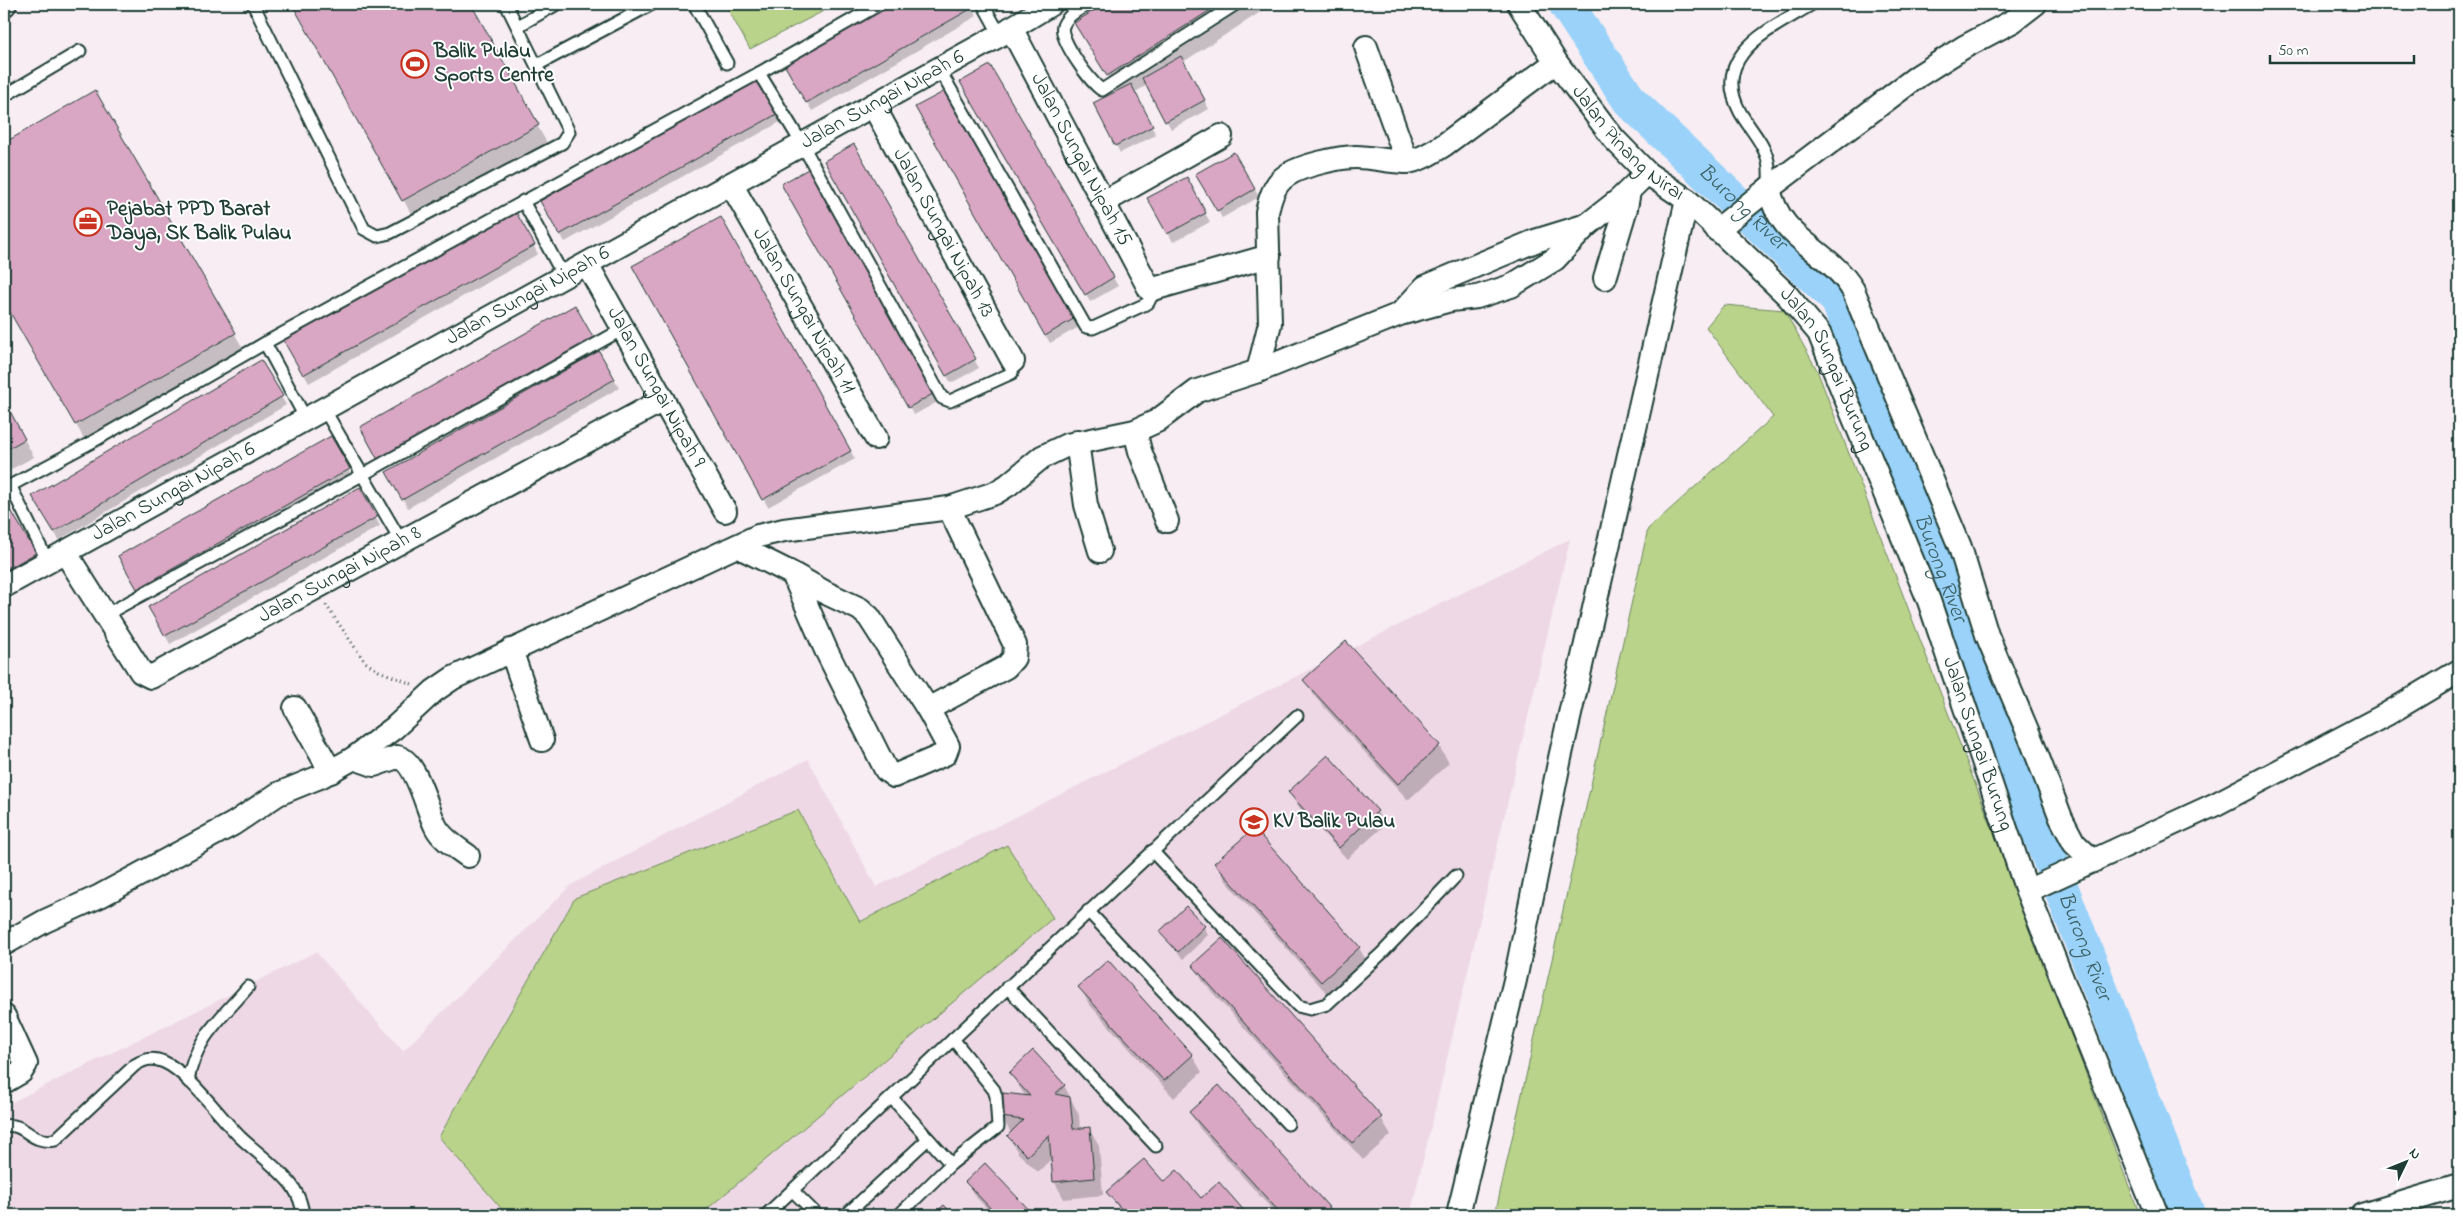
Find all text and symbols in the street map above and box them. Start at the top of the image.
scale bar [2270,32,2414,64]
place label: Balik Pulau Sports Centre [433,37,554,91]
text: 50 m [2278,40,2309,62]
street label: Jalan Sungai Nipah 6 [795,43,970,157]
sports icon: Balik Pulau Sports Centre [400,49,430,79]
street label: Jalan Sungai Nipah 15 [1022,68,1139,252]
street label: Jalan Pinang Nirai [1564,79,1690,209]
street label: Jalan Sungai Nipah 13 [885,143,1002,323]
water label: Burong River [1690,157,1796,261]
place label: Pejabat PPD Barat Daya, SK Balik Pulau [106,195,291,251]
office icon: Pejabat PPD Barat Daya, SK Balik Pulau [73,207,103,237]
street label: Jalan Sungai Nipah 11 [744,222,863,400]
street label: Jalan Sungai Nipah 6 [441,239,615,353]
street label: Jalan Sungai Burung [1772,280,1881,457]
street label: Jalan Sungai Nipah 9 [599,301,713,474]
street label: Jalan Sungai Nipah 6 [86,435,261,549]
water label: Burong River [1904,509,1976,630]
street label: Jalan Sungai Nipah 8 [253,518,427,631]
street label: Jalan Sungai Burung [1934,653,2021,836]
school or university icon: KV Balik Pulau [1239,807,1269,837]
place label: KV Balik Pulau [1273,807,1395,837]
water label: Burong River [2048,888,2121,1009]
north arrow [2380,1136,2430,1186]
text: N [2404,1144,2425,1165]

